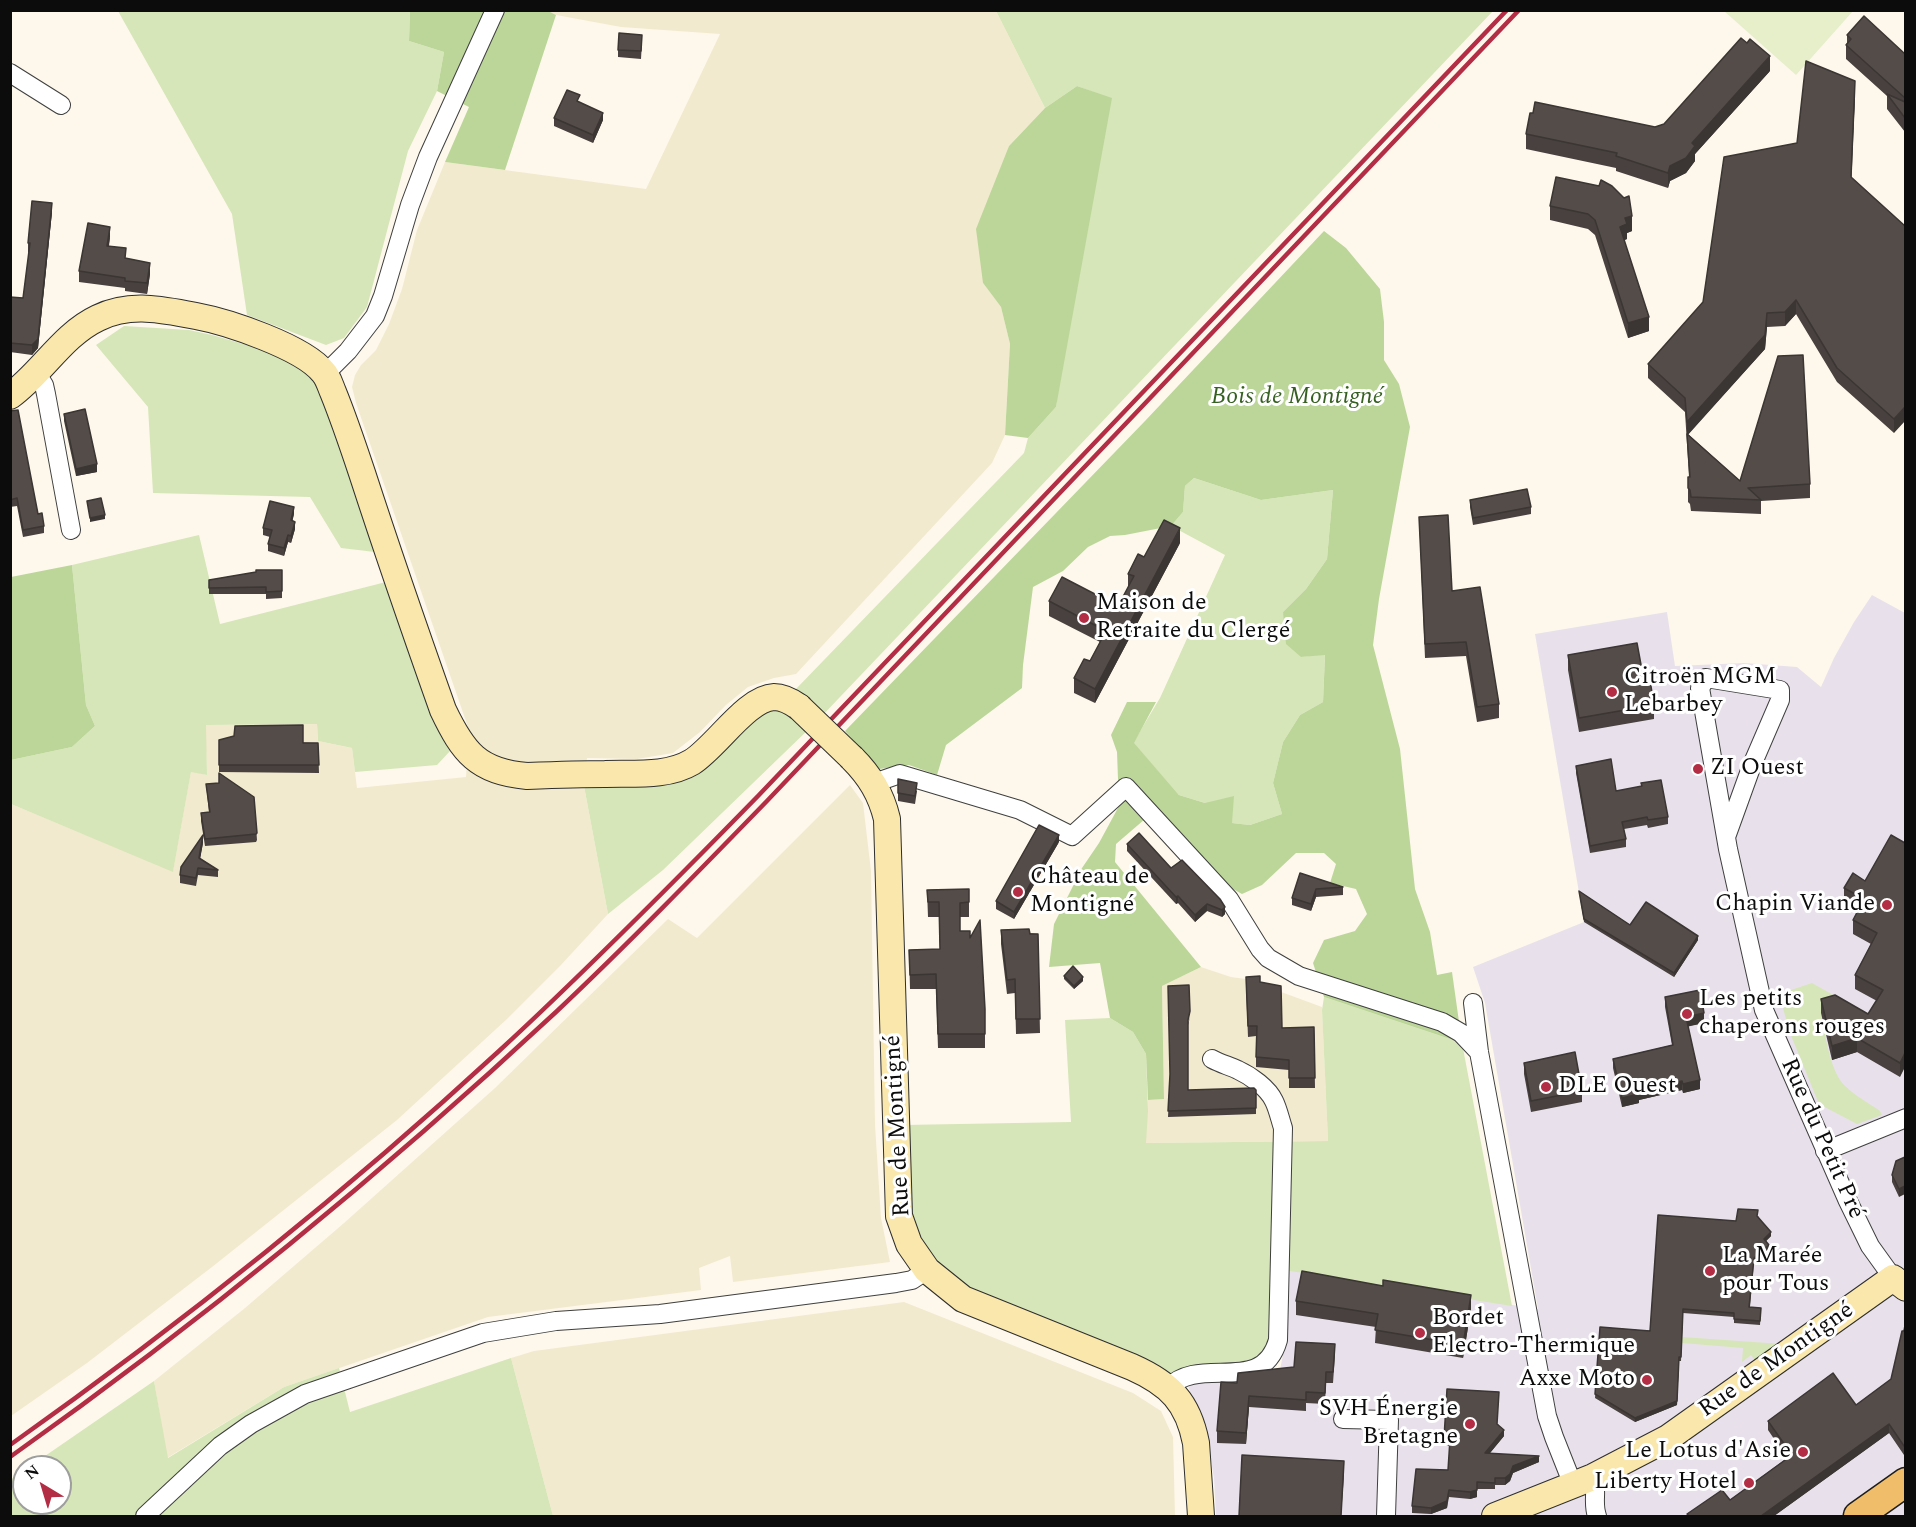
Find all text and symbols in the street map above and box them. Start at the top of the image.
park label: Bois de Montigné [1211,384,1383,412]
place label: Maison de Retraite du Clergé [1096,590,1290,646]
marker: Maison de Retraite du Clergé [1077,611,1091,625]
place label: Citroën MGM Lebarbey [1624,664,1776,720]
marker: Citroën MGM Lebarbey [1605,685,1619,699]
place label: ZI Ouest [1710,755,1804,783]
marker: ZI Ouest [1691,762,1705,776]
place label: Château de Montigné [1030,864,1149,920]
marker: Château de Montigné [1011,885,1025,899]
place label: Chapin Viande [1715,891,1875,919]
marker: Chapin Viande [1880,898,1894,912]
place label: Les petits chaperons rouges [1699,986,1885,1042]
marker: Les petits chaperons rouges [1680,1007,1694,1021]
street label: Rue de Montigné [880,1034,918,1218]
street label: Rue du Petit Pré [1773,1054,1869,1224]
place label: DLE Ouest [1558,1073,1676,1101]
marker: DLE Ouest [1539,1080,1553,1094]
place label: La Marée pour Tous [1722,1243,1829,1299]
marker: La Marée pour Tous [1703,1264,1717,1278]
street label: Rue de Montigné [1694,1297,1860,1425]
place label: Bordet Electro-Thermique [1432,1305,1635,1361]
marker: Bordet Electro-Thermique [1413,1326,1427,1340]
place label: Axxe Moto [1519,1366,1635,1394]
marker: Axxe Moto [1640,1373,1654,1387]
place label: SVH Énergie Bretagne [1319,1396,1458,1452]
marker: SVH Énergie Bretagne [1463,1417,1477,1431]
place label: Le Lotus d'Asie [1625,1438,1791,1466]
marker: Le Lotus d'Asie [1796,1445,1810,1459]
north arrow [12,1455,72,1515]
text: N [20,1459,45,1486]
place label: Liberty Hotel [1594,1469,1737,1497]
marker: Liberty Hotel [1742,1476,1756,1490]

